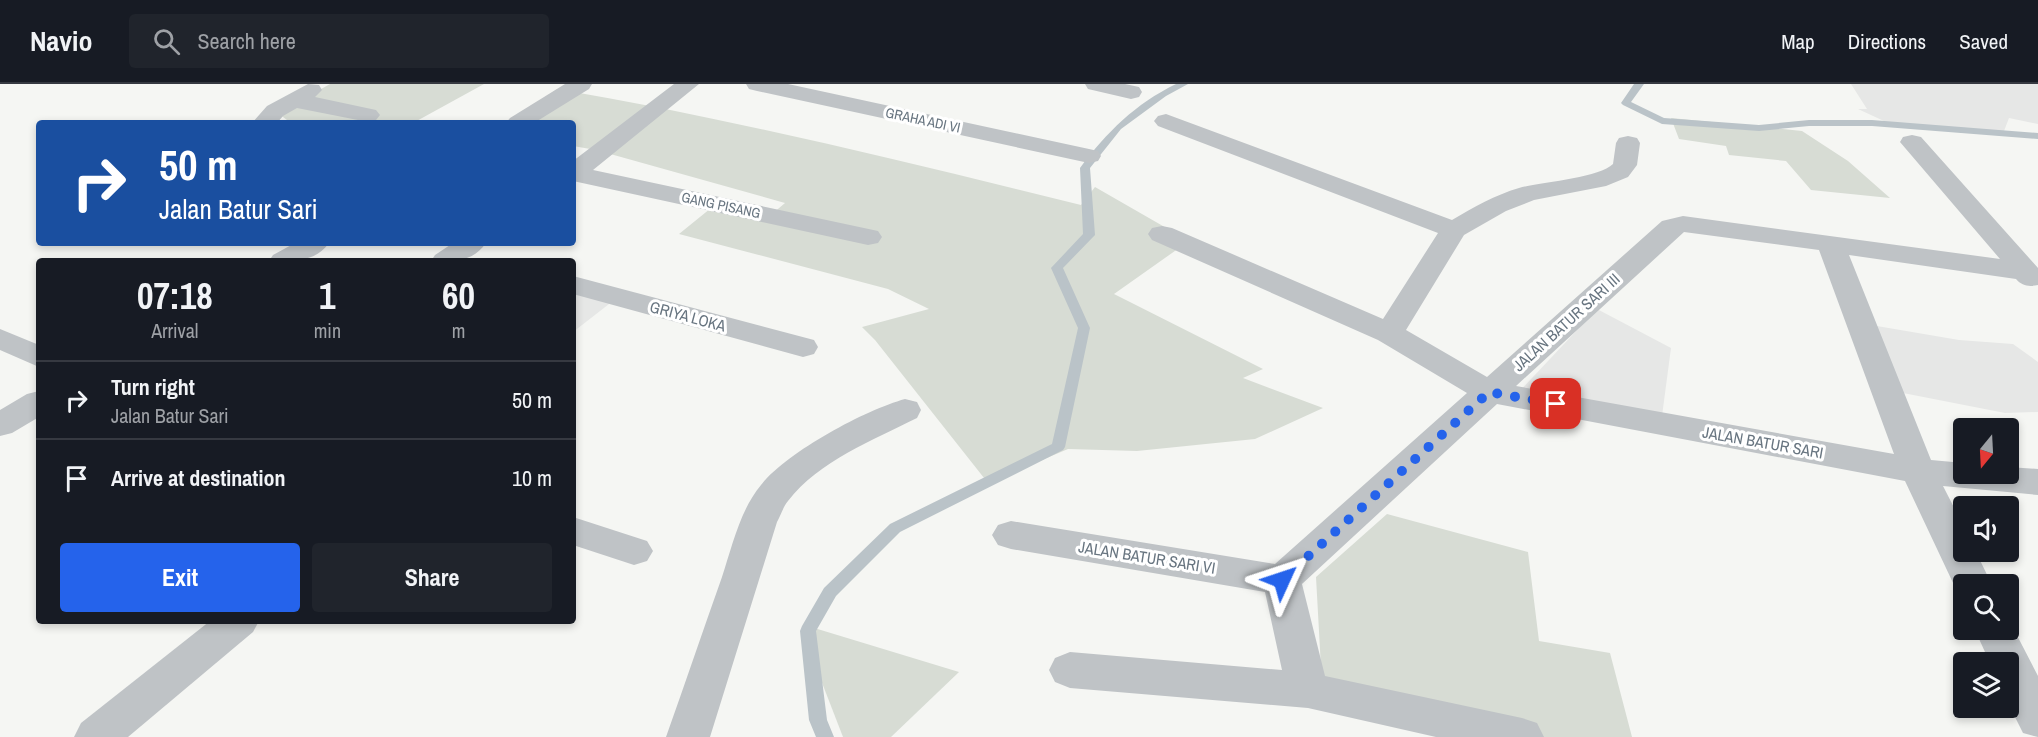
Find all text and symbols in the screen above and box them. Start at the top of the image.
search box [129,14,549,68]
text: Navio [30,22,93,60]
icon: search [150,25,183,58]
text: Search here [198,26,296,56]
text: Map [1781,27,1815,56]
text: Directions [1848,27,1926,56]
text: Saved [1959,27,2008,56]
street label: GRAHA ADI VI [884,103,962,137]
text: 50 m [159,137,238,193]
icon: right [60,144,138,222]
street label: GANG PISANG [680,188,762,222]
text: Jalan Batur Sari [159,191,318,227]
street label: JALAN BATUR SARI III [1508,268,1624,376]
text: 07:18 [137,272,213,320]
text: 1 [319,272,336,320]
text: 60 [442,272,475,320]
street label: GRIYA LOKA [648,295,729,337]
text: Arrival [151,317,199,344]
text: min [314,317,341,344]
text: m [452,317,465,344]
text: Turn right [111,372,195,402]
pin [1530,378,1581,429]
icon: right [60,384,93,417]
text: 50 m [512,385,552,415]
icon: arrive [1539,387,1572,420]
text: Jalan Batur Sari [111,402,229,429]
north arrow [1953,418,2019,484]
map controls [1953,418,2019,718]
street label: JALAN BATUR SARI [1701,421,1825,463]
icon: arrive [60,462,93,495]
text: Arrive at destination [111,463,285,493]
text: 10 m [512,463,552,493]
button: sound [1953,496,2019,562]
street label: JALAN BATUR SARI VI [1077,535,1217,579]
button: Exit [60,543,300,612]
button: Share [312,543,552,612]
position arrow [1250,548,1314,612]
button: search [1953,574,2019,640]
button: layers [1953,652,2019,718]

